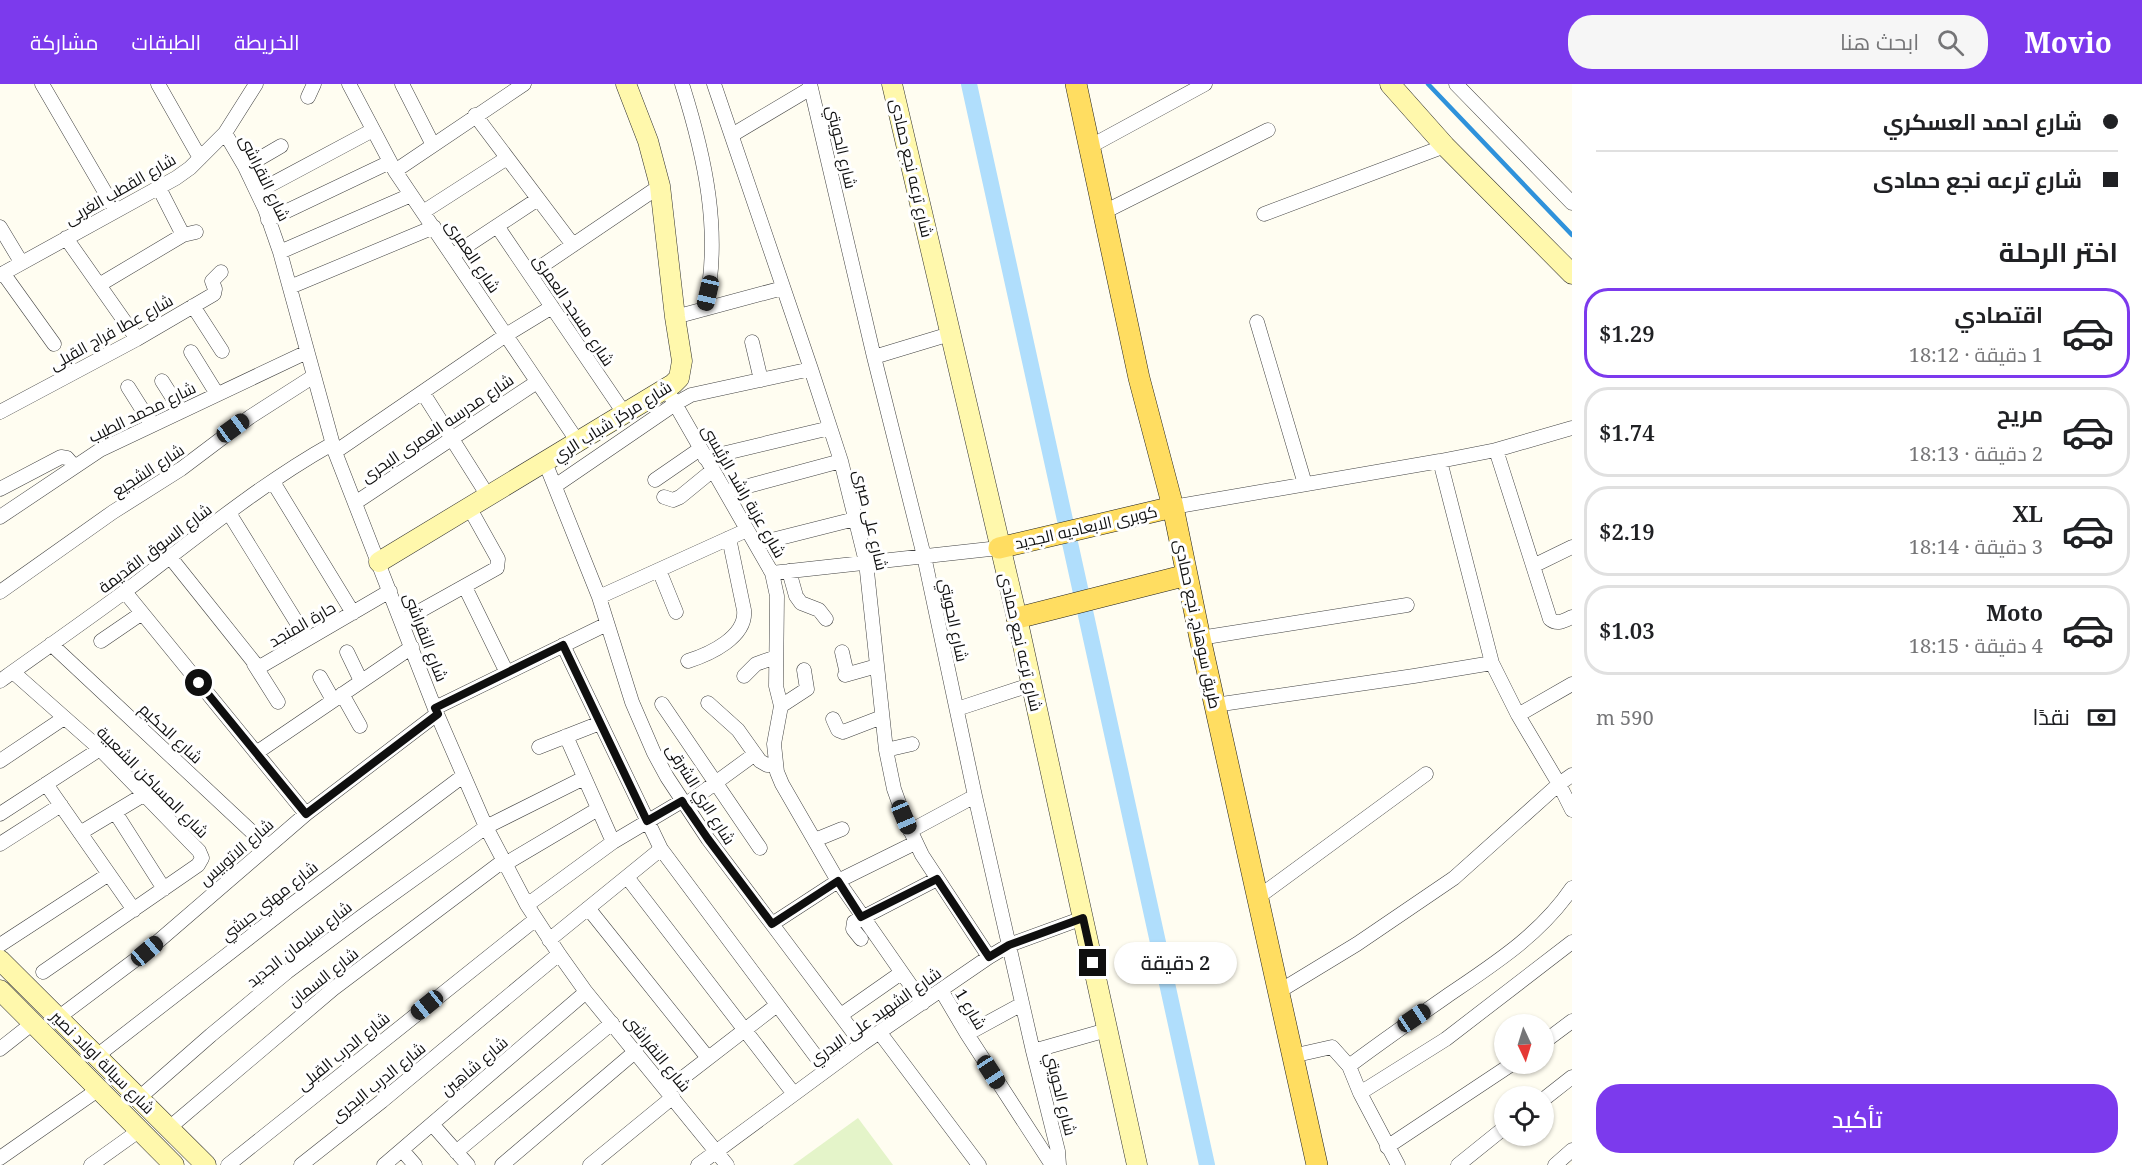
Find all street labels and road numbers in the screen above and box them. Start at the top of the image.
street label: شارع ترعه نجع حمادى [884,96,939,240]
street label: شارع الحويتي [819,103,862,191]
street label: شارع النقراشى [234,131,295,225]
street label: شارع القطب الغربى [60,148,180,231]
street label: شارع العمرى [440,215,506,298]
street label: شارع مسجد العمرى [528,250,620,371]
street label: شارع عطا فراج القبلى [45,289,177,376]
street label: شارع مدرسه العمرى البحرى [356,369,518,488]
street label: شارع محمد الطيب [85,376,200,448]
street label: شارع مركز شباب الري [548,376,677,469]
street label: شارع عزبة راشد الرئيسى [696,420,791,562]
street label: شارع الشجيع [108,438,189,502]
street label: شارع على صبرى [848,468,893,573]
street label: شارع السوق القديمة [94,498,217,599]
street label: كوبرى الابعاديه الجديد [1013,500,1159,554]
street label: طريق سوهاج, نجع حمادى [1168,537,1227,711]
street label: شارع ترعه نجع حمادى [993,570,1048,714]
street label: شارع الحويتي [931,576,974,664]
street label: شارع النقراشى [398,589,453,685]
street label: حارة المنجد [265,596,339,652]
street label: شارع الحكيم [134,698,207,769]
street label: شارع المساكن الشعبية [92,721,214,843]
street label: شارع الري الشرقى [659,739,741,850]
street label: شارع الاتوبيس [194,813,279,891]
street label: شارع مهني حبشي [216,856,324,948]
street label: شارع سليمان الجديد [242,896,357,993]
street label: شارع السمان [283,943,363,1012]
street label: شارع الشهيد على البدري [805,962,947,1072]
street label: شارع 1 [949,984,992,1034]
street label: شارع سيالة اولاد نصير [45,1005,160,1119]
street label: شارع الدرب القبلى [292,1007,395,1096]
street label: شارع النقراشى [619,1010,696,1097]
street label: شارع شاهين [436,1031,513,1101]
street label: شارع الدرب البحرى [326,1037,430,1128]
street label: شارع الحويتي [1037,1050,1082,1139]

